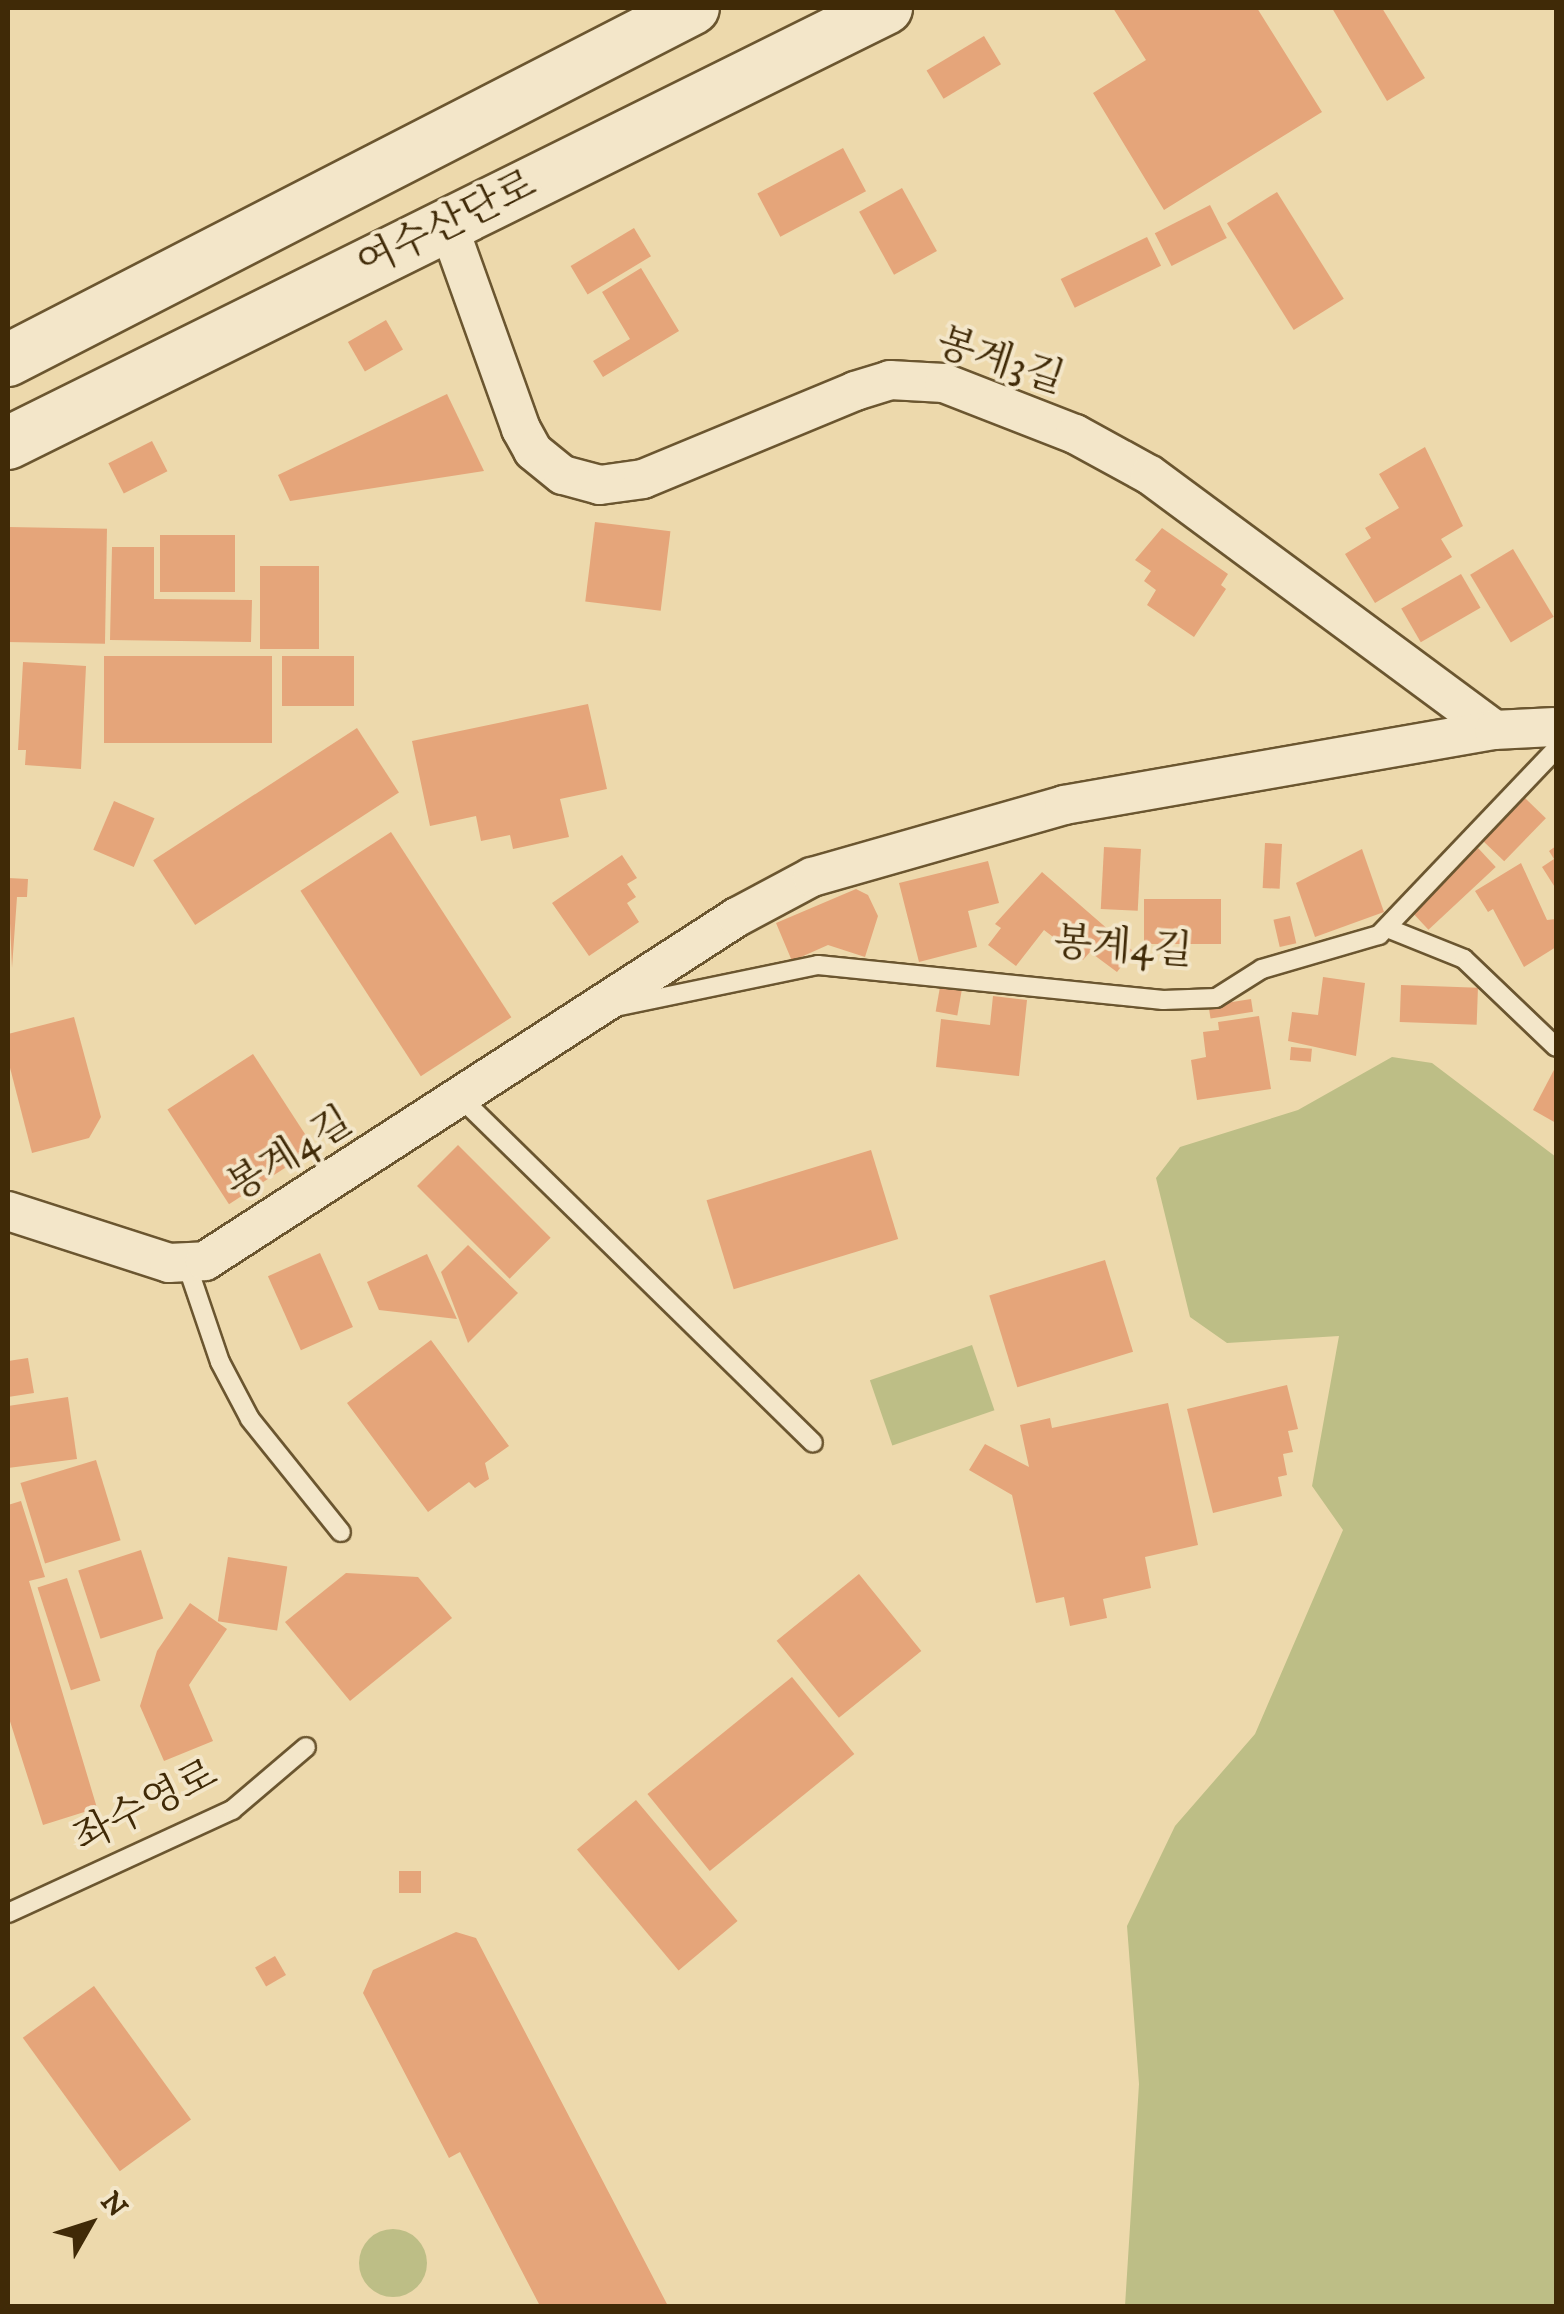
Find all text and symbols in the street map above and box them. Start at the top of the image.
street label: 여수산단로 [350,161,544,289]
street label: 봉계3길 [930,319,1070,405]
street label: 봉계4길 [1052,919,1194,977]
street label: 봉계4길 [218,1098,362,1212]
street label: 좌수영로 [66,1751,226,1863]
north arrow [40,2174,140,2274]
text: N [93,2185,135,2225]

